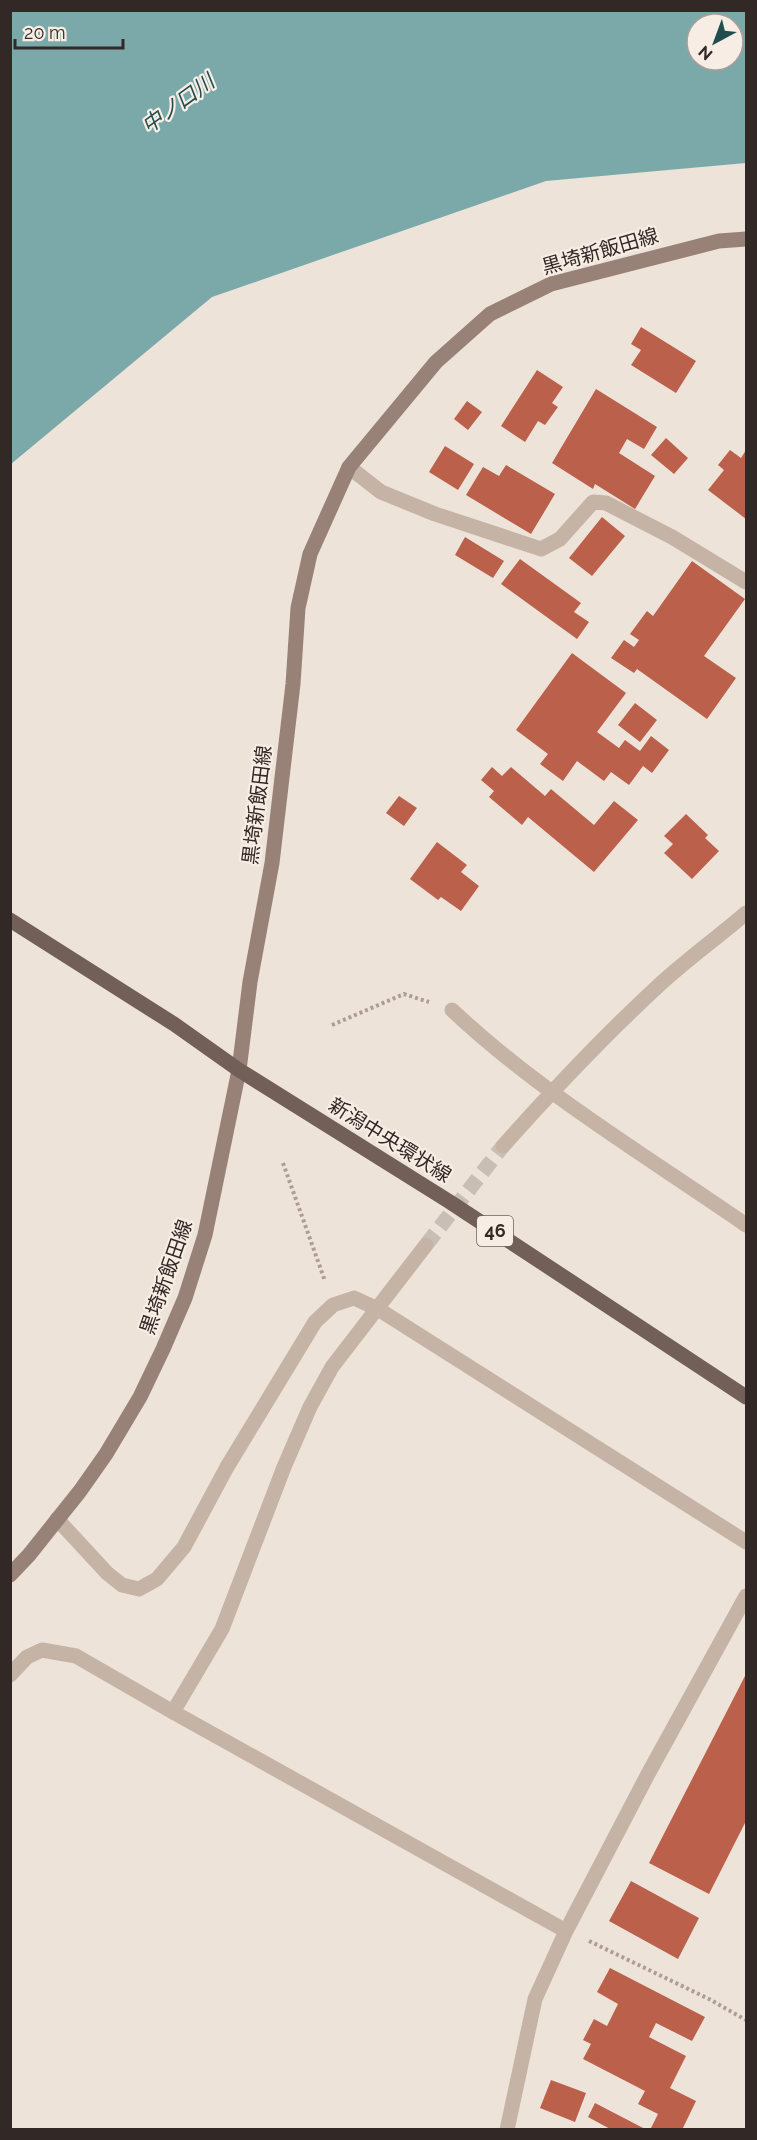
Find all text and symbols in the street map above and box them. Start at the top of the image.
scale bar [15,12,123,50]
north arrow [685,12,745,72]
text: 20 m [24,22,66,43]
text: N [695,42,716,64]
water label: 中ノ口川 [136,68,221,138]
street label: 黒埼新飯田線 [539,223,661,279]
street label: 黒埼新飯田線 [238,744,276,866]
street label: 新潟中央環状線 [324,1093,456,1187]
street label: 黒埼新飯田線 [135,1216,197,1338]
road number: 46 [477,1216,513,1246]

